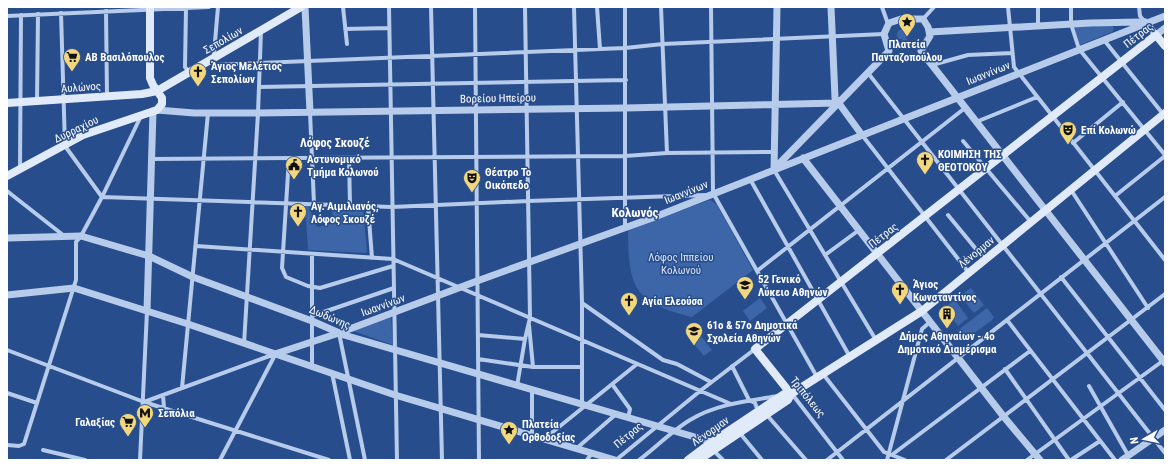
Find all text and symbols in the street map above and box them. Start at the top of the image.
place icon: Πλατεία Πανταζοπούλου [897,12,917,37]
street label: Πέτρας [1121,20,1155,51]
street label: Σεπολίων [201,24,245,57]
place label: Πλατεία Πανταζοπούλου [872,38,942,64]
supermarket icon: ΑΒ Βασιλόπουλος [62,47,82,72]
place label: ΑΒ Βασιλόπουλος [85,51,164,64]
street label: Ιωαννίνων [964,59,1012,88]
place label: Άγιος Μελέτιος Σεπολίων [211,60,282,86]
church icon: Άγιος Μελέτιος Σεπολίων [188,62,208,87]
street label: Αυλώνος [61,80,101,95]
street label: Βορείου Ηπείρου [460,91,536,106]
street label: Δυρραχίου [52,113,101,146]
theatre icon: Επί Κολωνώ [1058,120,1078,145]
place label: Επί Κολωνώ [1081,124,1136,137]
district label: Λόφος Σκουζέ [300,136,370,150]
place label: ΚΟΙΜΗΣΗ ΤΗΣ ΘΕΟΤΟΚΟΥ [938,148,1002,174]
church icon: ΚΟΙΜΗΣΗ ΤΗΣ ΘΕΟΤΟΚΟΥ [915,150,935,175]
place label: Αστυνομικό Τμήμα Κολωνού [307,153,379,179]
public building icon: Αστυνομικό Τμήμα Κολωνού [284,155,304,180]
place label: Θέατρο Το Οικόπεδο [485,166,532,192]
theatre icon: Θέατρο Το Οικόπεδο [462,168,482,193]
street label: Ιωαννίνων [662,178,710,207]
place label: Αγ. Αιμιλιανός, Λόφος Σκουζέ [311,200,379,226]
church icon: Αγ. Αιμιλιανός, Λόφος Σκουζέ [288,202,308,227]
district label: Κολωνός [612,205,659,220]
street label: Πέτρας [866,220,900,251]
street label: Λένορμαν [956,234,997,271]
park label: Λόφος Ιππείου Κολωνού [648,251,714,277]
place label: 52 Γενικό Λύκειο Αθηνών [758,273,828,299]
school or university icon: 52 Γενικό Λύκειο Αθηνών [735,275,755,300]
place label: Άγιος Κωνσταντίνος [913,278,977,304]
church icon: Άγιος Κωνσταντίνος [890,280,910,305]
street label: Ιωαννίνων [359,291,407,319]
church icon: Αγία Ελεούσα [619,291,639,316]
place label: Αγία Ελεούσα [642,295,703,308]
street label: Δωδώνης [307,303,352,332]
building icon: Δήμος Αθηναίων - 4ο Δημοτικό Διαμέρισμα [937,304,957,329]
place label: 61ο & 57ο Δημοτικά Σχολεία Αθηνών [707,319,798,345]
school or university icon: 61ο & 57ο Δημοτικά Σχολεία Αθηνών [684,321,704,346]
place label: Δήμος Αθηναίων - 4ο Δημοτικό Διαμέρισμα [898,330,997,356]
street label: Τριπόλεως [787,374,828,420]
metro station icon: Σεπόλια [135,403,155,428]
place label: Σεπόλια [158,407,195,420]
supermarket icon: Γαλαξίας [118,412,138,437]
street label: Λένορμαν [689,414,732,449]
place label: Γαλαξίας [75,416,115,429]
place label: Πλατεία Ορθοδοξίας [522,418,575,444]
north arrow [1124,419,1164,459]
place icon: Πλατεία Ορθοδοξίας [499,420,519,445]
street label: Πέτρας [611,420,645,451]
text: N [1128,436,1142,445]

